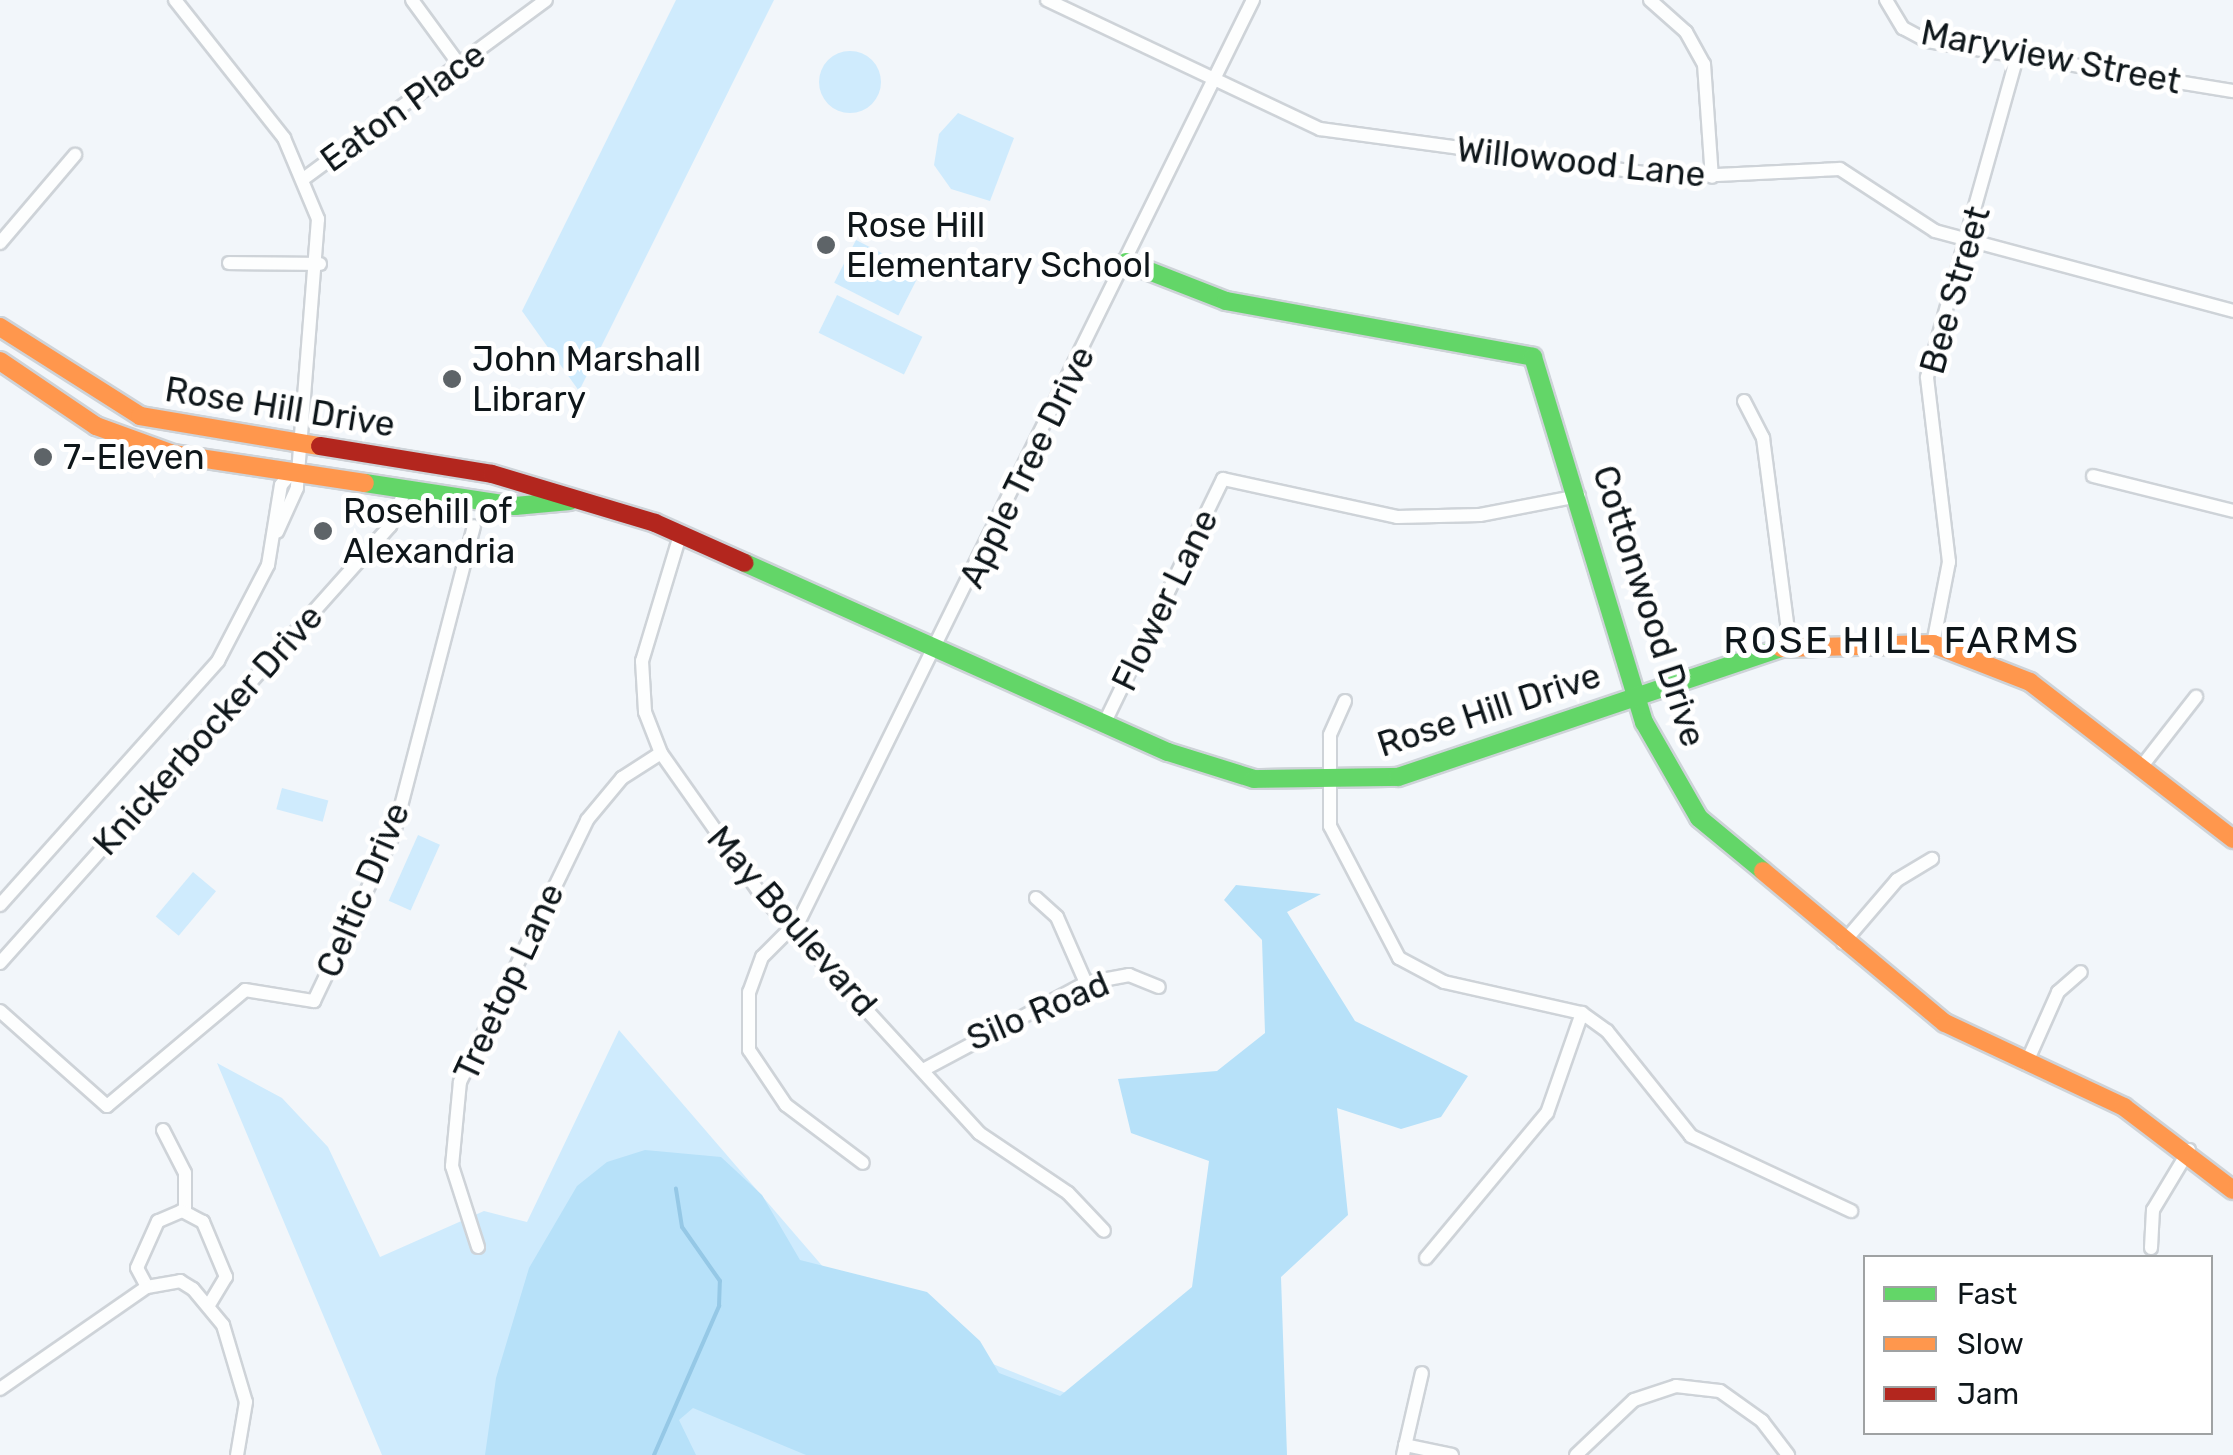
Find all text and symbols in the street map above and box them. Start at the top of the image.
street label: Maryview Street [1917,11,2185,103]
street label: Eaton Place [313,33,493,181]
street label: Willowood Lane [1454,128,1708,196]
street label: Bee Street [1911,201,1999,379]
place label: Rose Hill Elementary School [846,204,1152,286]
marker: Rose Hill Elementary School [815,234,837,256]
place label: John Marshall Library [472,338,701,420]
street label: Apple Tree Drive [950,339,1104,595]
street label: Rose Hill Drive [162,368,398,446]
marker: John Marshall Library [441,368,463,390]
place label: 7-Eleven [63,436,205,478]
marker: 7-Eleven [32,446,54,468]
street label: Cottonwood Drive [1584,460,1714,752]
place label: Rosehill of Alexandria [343,490,515,572]
street label: Flower Lane [1103,502,1227,698]
marker: Rosehill of Alexandria [312,520,334,542]
street label: Knickerbocker Drive [84,596,332,864]
district label: ROSE HILL FARMS [1723,618,2081,664]
street label: Rose Hill Drive [1372,654,1606,766]
street label: Celtic Drive [307,796,419,984]
street label: May Boulevard [698,817,886,1025]
street label: Treetop Lane [445,877,573,1087]
street label: Silo Road [961,962,1115,1060]
legend [1863,1255,2213,1435]
text: Fast [1957,1276,2017,1312]
text: Slow [1957,1326,2024,1362]
text: Jam [1957,1376,2019,1412]

